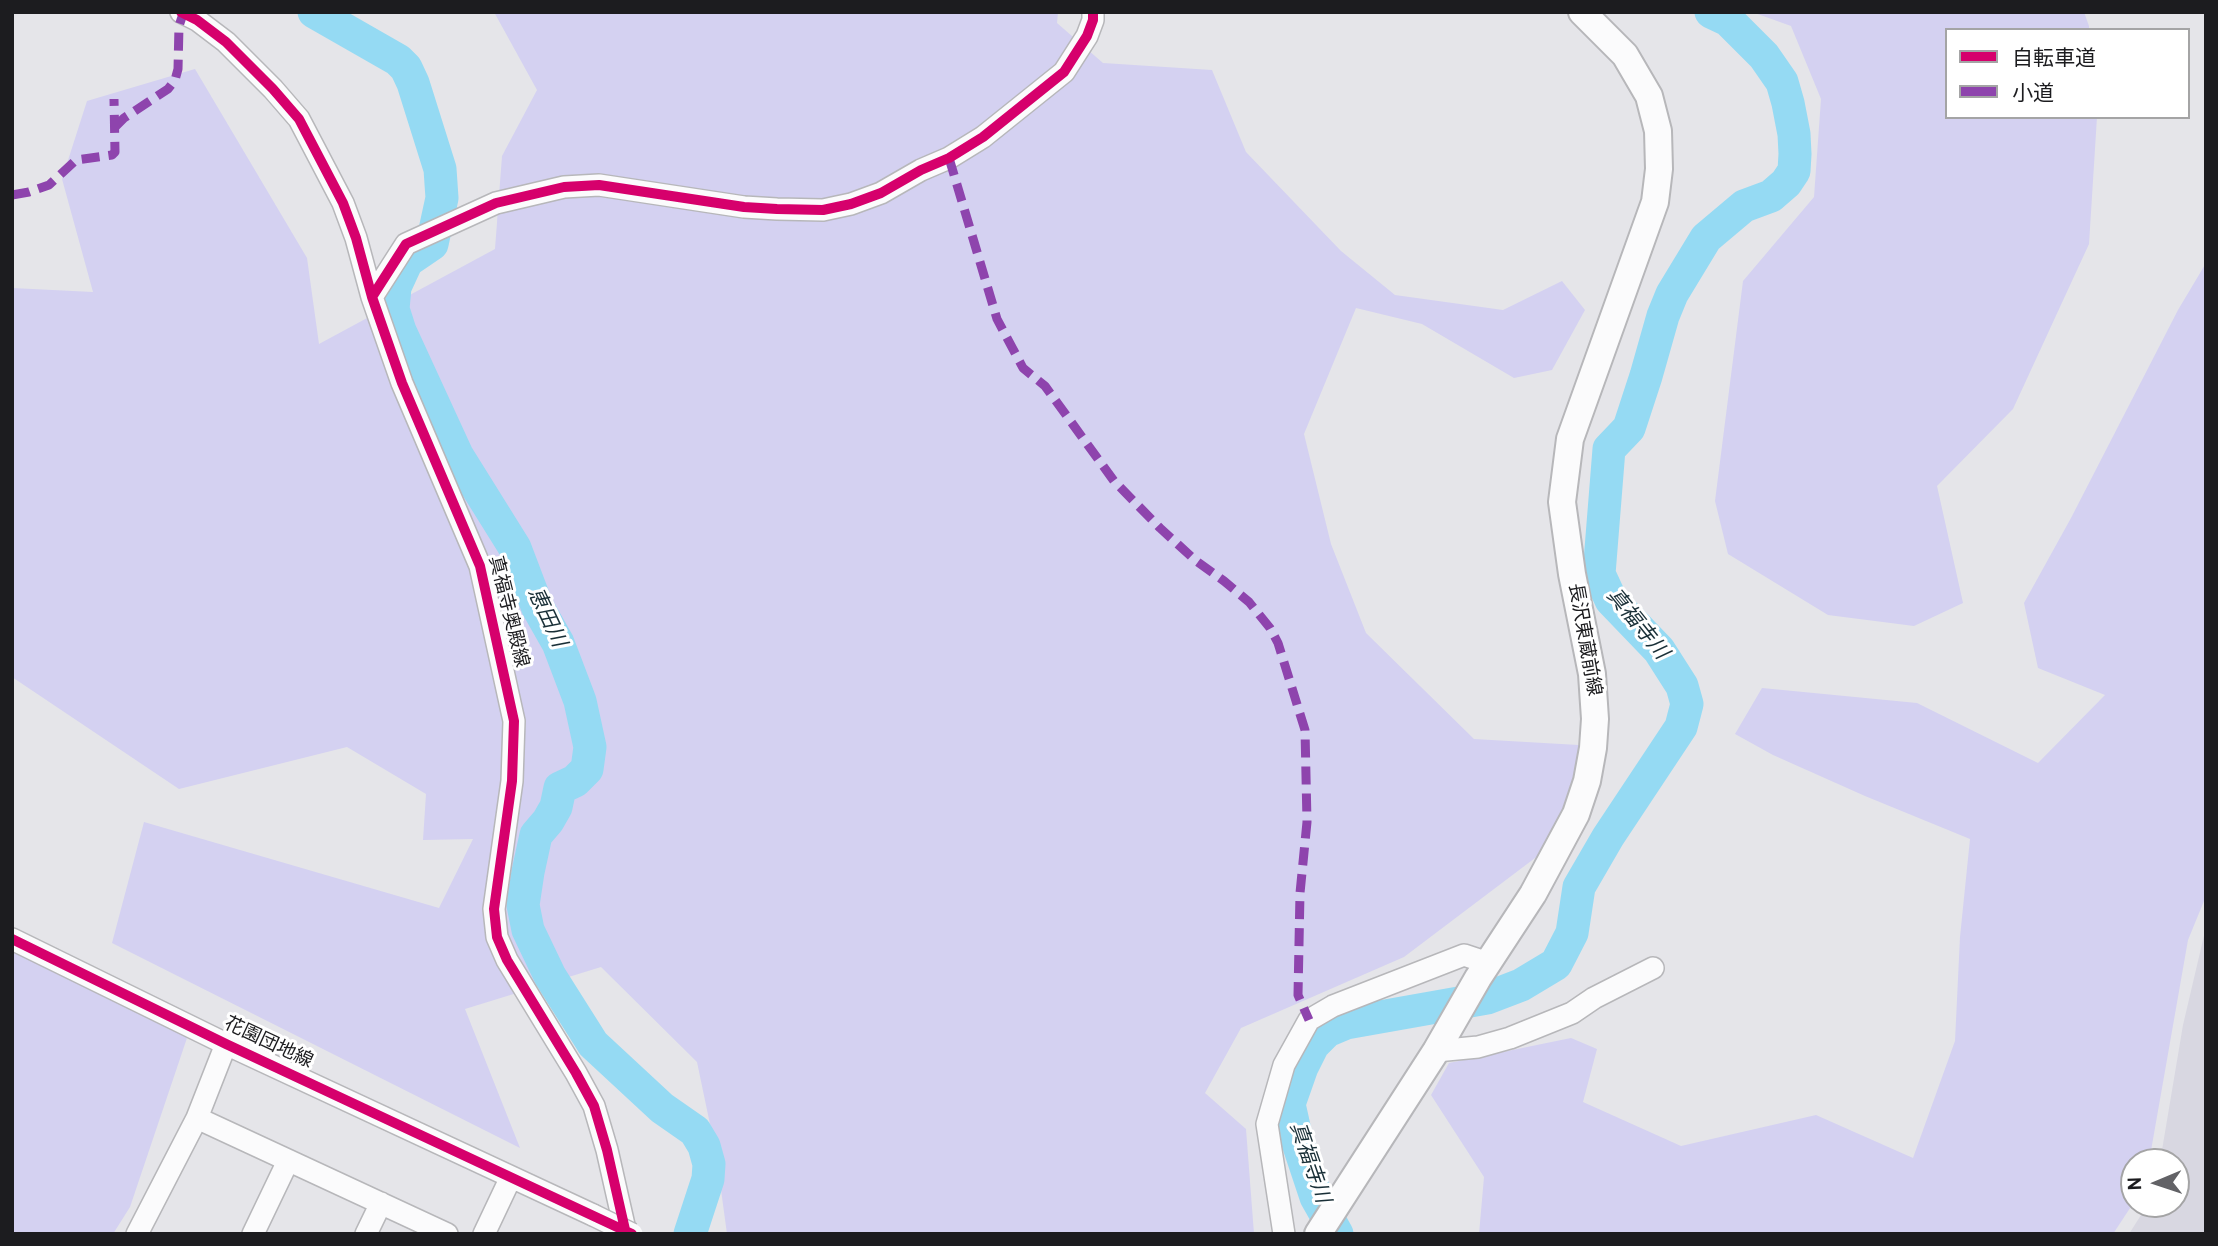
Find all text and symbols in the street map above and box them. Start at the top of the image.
legend [1945,28,2190,119]
text: 自転車道 [2012,46,2096,73]
text: 小道 [2012,81,2054,108]
street label: 真福寺奥殿線 [482,554,532,670]
street label: 長沢東蔵前線 [1562,582,1604,698]
water label: 恵田川 [520,584,570,652]
water label: 真福寺川 [1600,584,1672,666]
street label: 花園団地線 [220,1014,316,1074]
water label: 真福寺川 [1282,1119,1334,1207]
north arrow [2120,1148,2190,1218]
text: N [2124,1176,2148,1191]

